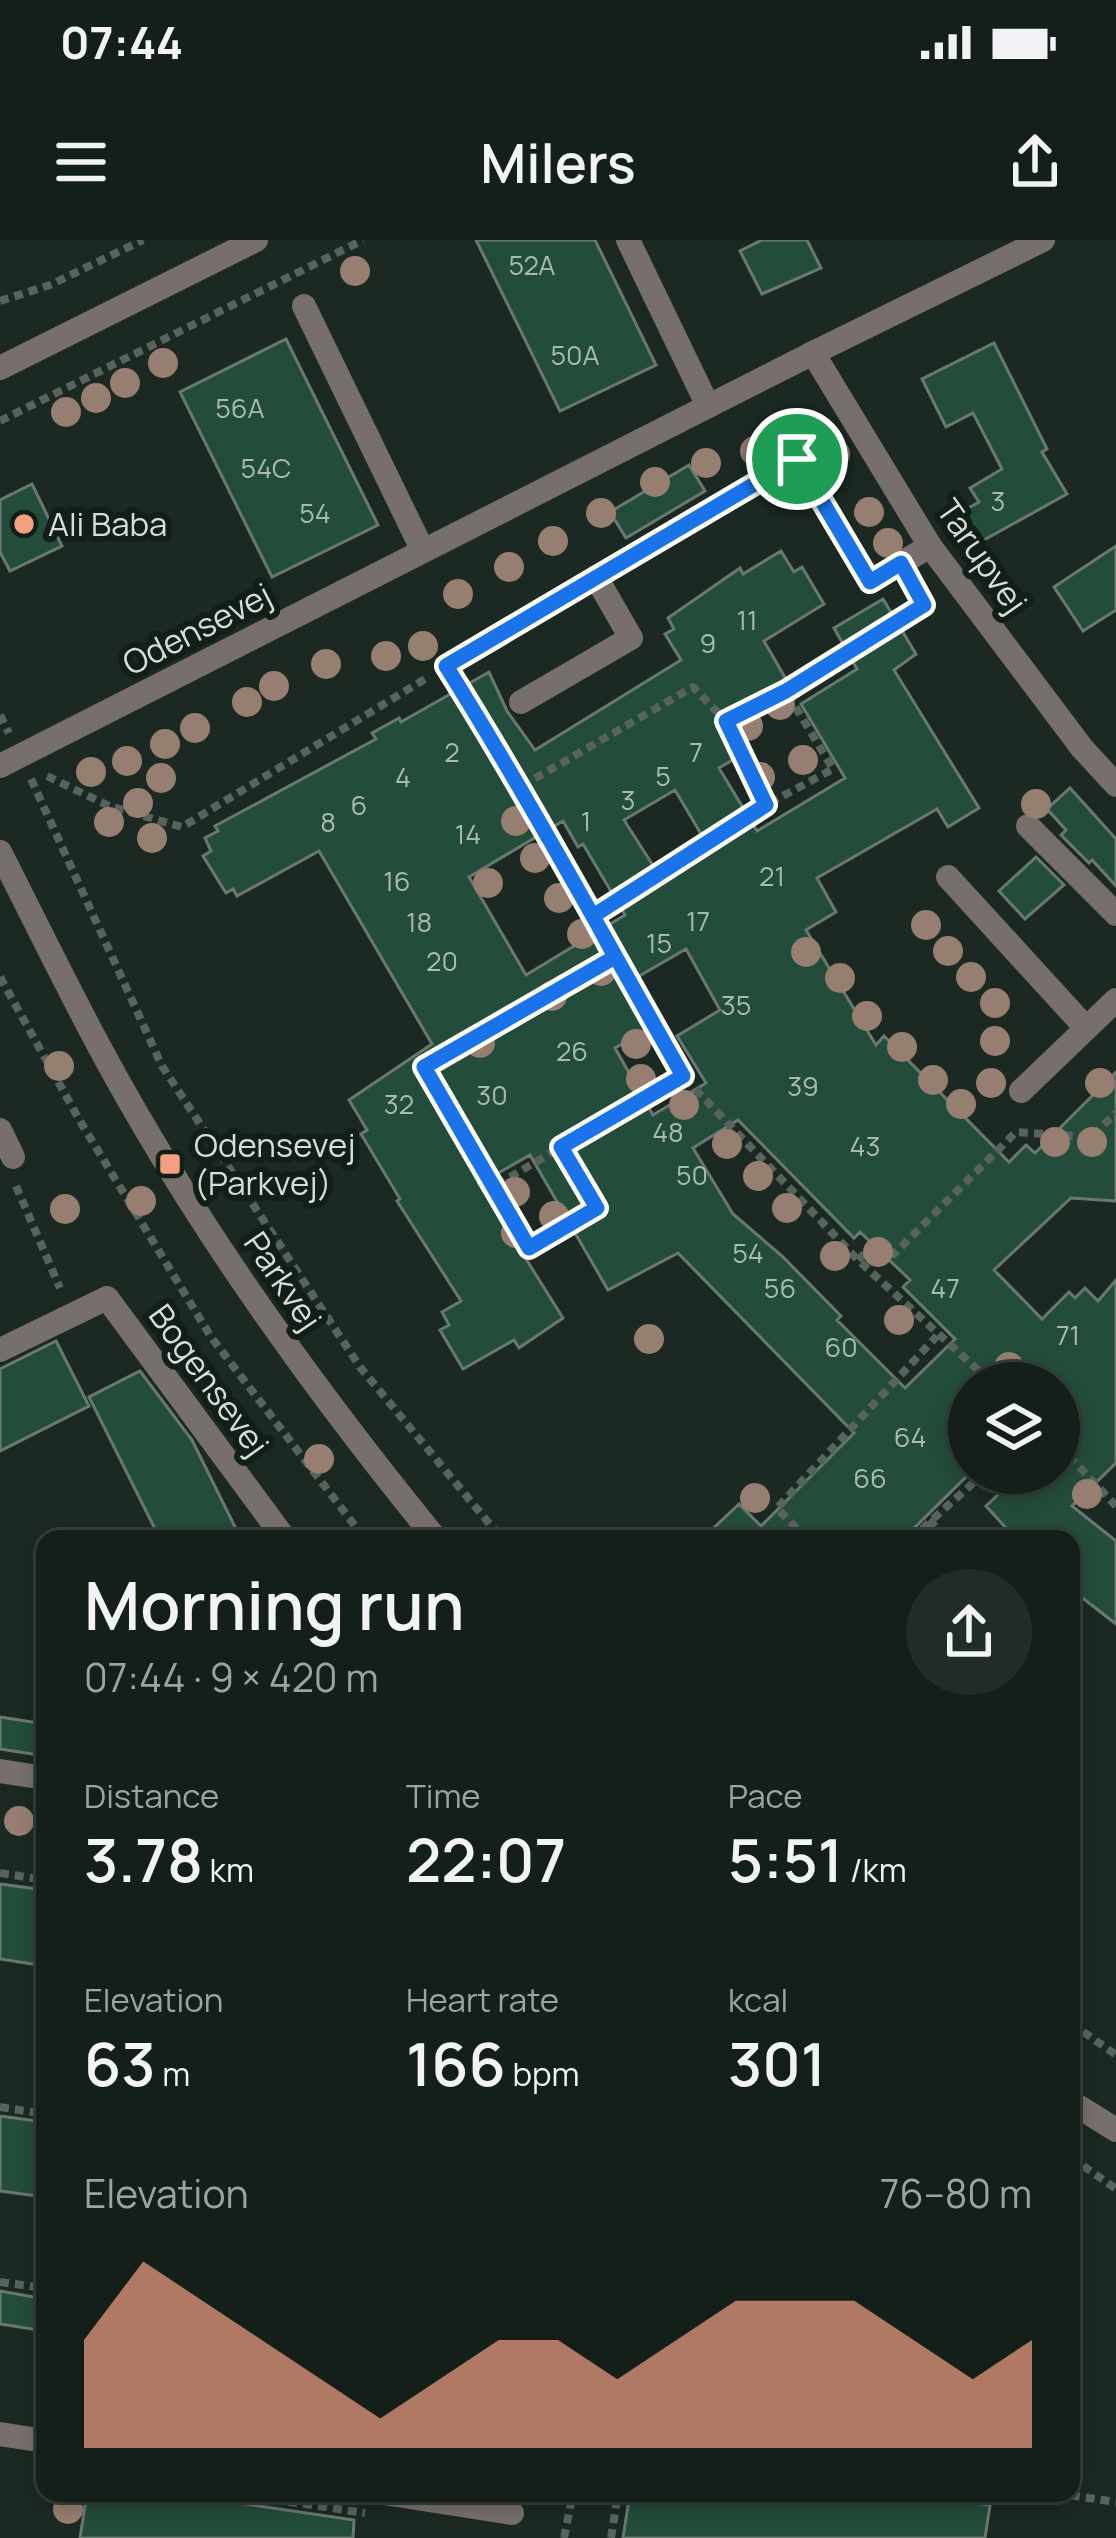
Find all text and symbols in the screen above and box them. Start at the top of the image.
text: 07:44 [60,11,183,73]
text: Milers [480,125,636,199]
icon: menu [48,129,114,195]
icon: share [1002,129,1068,195]
house number: 52A [509,246,555,283]
house number: 50A [550,336,600,373]
house number: 56A [215,389,265,426]
pin [746,408,848,510]
icon: arrive [764,426,830,492]
house number: 54C [241,449,291,486]
house number: 3 [991,482,1005,519]
street label: Tarupvej [927,490,1038,622]
house number: 54 [299,494,331,531]
place label: Ali Baba [48,501,167,546]
marker: Ali Baba [11,511,37,537]
street label: Odensevej [115,572,279,685]
house number: 11 [736,601,758,638]
house number: 9 [700,624,716,661]
house number: 2 [444,733,460,770]
house number: 7 [689,733,703,770]
house number: 5 [655,757,671,794]
house number: 4 [395,758,411,795]
house number: 3 [621,781,635,818]
house number: 6 [351,786,367,823]
house number: 1 [581,802,591,839]
house number: 8 [320,803,336,840]
house number: 14 [455,815,481,852]
house number: 21 [759,857,785,894]
house number: 16 [383,862,411,899]
house number: 17 [686,902,710,939]
house number: 18 [406,903,432,940]
house number: 15 [646,924,672,961]
house number: 20 [426,942,458,979]
house number: 35 [721,986,751,1023]
house number: 26 [556,1032,588,1069]
house number: 39 [787,1067,819,1104]
house number: 30 [476,1076,508,1113]
house number: 32 [384,1085,414,1122]
house number: 48 [652,1113,684,1150]
place label: Odensevej (Parkvej) [194,1122,355,1205]
house number: 43 [850,1127,880,1164]
marker: Odensevej (Parkvej) [157,1151,183,1177]
house number: 50 [676,1156,708,1193]
street label: Parkvej [234,1223,333,1339]
house number: 54 [732,1234,764,1271]
house number: 56 [764,1269,796,1306]
house number: 47 [930,1269,960,1306]
street label: Bogensevej [139,1295,280,1465]
house number: 71 [1056,1316,1080,1353]
house number: 60 [824,1328,858,1365]
map controls [948,1362,1080,1494]
button: layers [948,1362,1080,1494]
house number: 64 [894,1418,926,1455]
house number: 66 [853,1459,887,1496]
text: Morning run [84,1560,465,1650]
button: share [906,1569,1032,1695]
text: 07:44 · 9 × 420 m [84,1650,379,1704]
text: Distance [84,1773,219,1818]
text: Time [406,1773,481,1818]
text: Pace [728,1773,803,1818]
text: 3.78 [84,1818,203,1900]
text: 22:07 [406,1818,566,1900]
text: 5:51 [728,1818,843,1900]
text: km [203,1847,254,1892]
text: /km [843,1847,907,1892]
text: Elevation [84,1977,223,2022]
text: Heart rate [406,1977,559,2022]
text: kcal [728,1977,788,2022]
text: 63 [84,2022,156,2104]
text: 166 [406,2022,506,2104]
text: 301 [728,2022,826,2104]
text: m [156,2051,190,2096]
text: bpm [506,2051,580,2096]
text: Elevation [84,2166,249,2220]
text: 76–80 m [880,2166,1032,2220]

